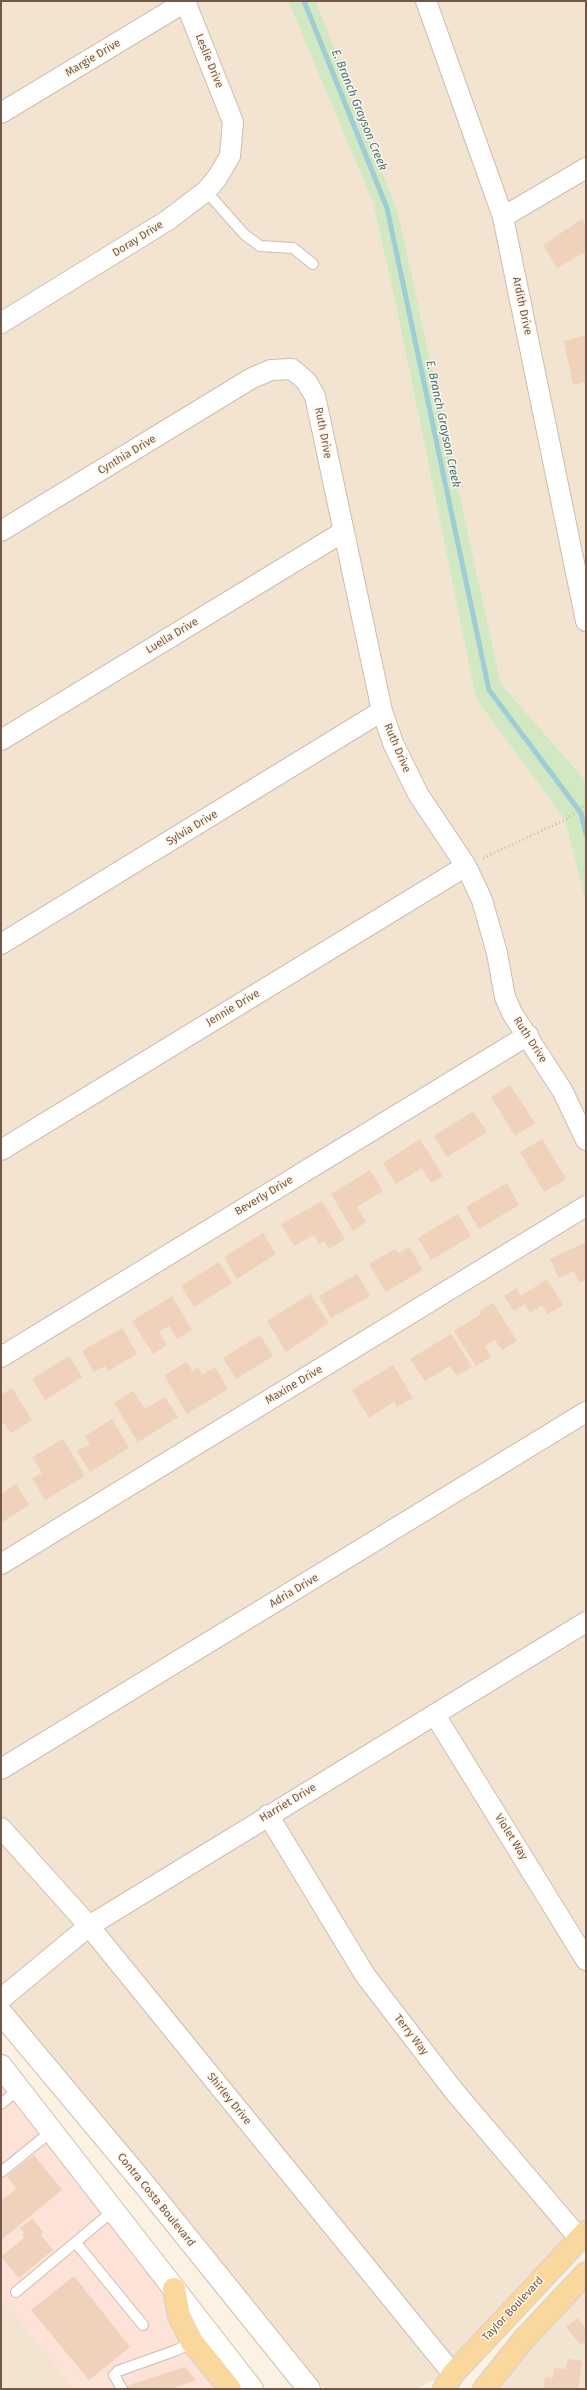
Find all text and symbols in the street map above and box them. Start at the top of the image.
street label: Leslie Drive [192,32,226,90]
street label: Margie Drive [63,36,123,80]
water label: E. Branch Grayson Creek [328,47,390,173]
street label: Doray Drive [110,218,166,260]
street label: Ardith Drive [509,276,535,336]
water label: E. Branch Grayson Creek [422,359,464,489]
street label: Ruth Drive [312,406,334,460]
street label: Cynthia Drive [95,432,159,478]
street label: Luella Drive [143,615,201,657]
street label: Ruth Drive [381,721,413,775]
street label: Sylvia Drive [164,808,220,848]
street label: Jennie Drive [204,987,262,1029]
street label: Ruth Drive [510,1015,550,1065]
street label: Beverly Drive [233,1173,295,1219]
street label: Maxine Drive [263,1363,325,1407]
street label: Adria Drive [267,1571,321,1611]
street label: Harriet Drive [257,1781,319,1825]
street label: Violet Way [492,1812,530,1862]
street label: Terry Way [391,2012,431,2058]
street label: Shirley Drive [204,2070,254,2128]
street label: Contra Costa Boulevard [114,2151,198,2249]
street label: Taylor Boulevard [480,2274,546,2344]

